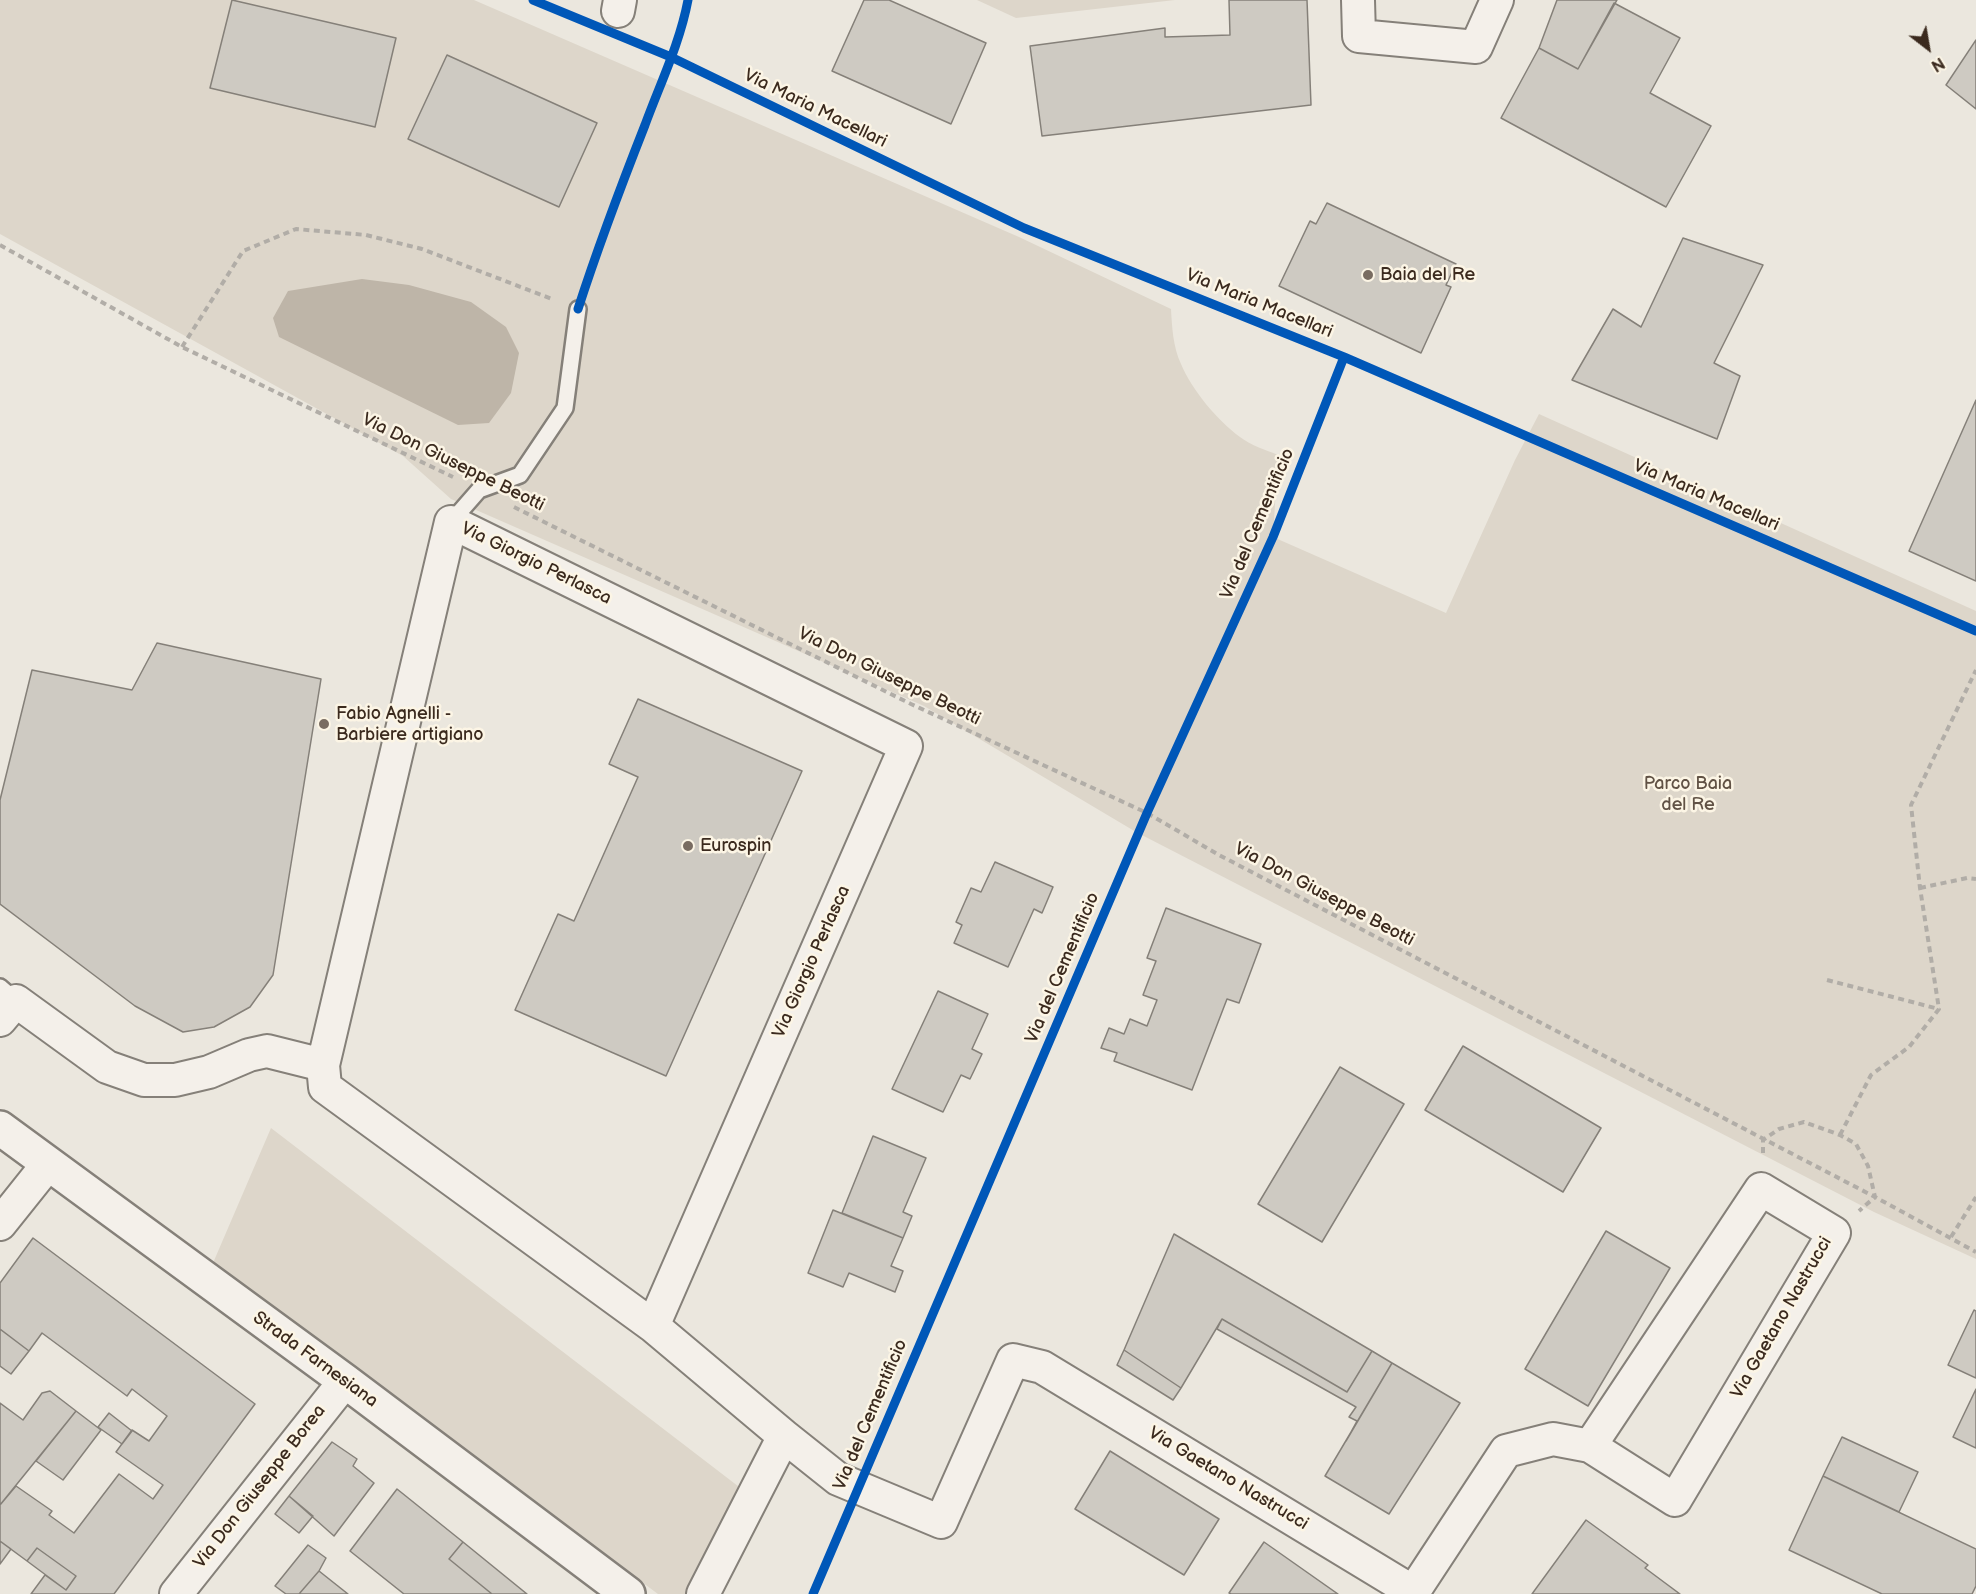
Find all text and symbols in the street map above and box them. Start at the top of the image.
north arrow [1898,18,1958,78]
text: N [1927,53,1948,75]
street label: Via Maria Macellari [740,65,890,153]
place label: Baia del Re [1380,264,1475,286]
street label: Via Maria Macellari [1182,265,1336,343]
marker: Baia del Re [1361,268,1375,282]
street label: Via Don Giuseppe Beotti [358,409,548,517]
street label: Via del Cementificio [1216,445,1300,603]
street label: Via Maria Macellari [1630,455,1782,537]
street label: Via Giorgio Perlasca [457,518,615,610]
street label: Via Don Giuseppe Beotti [794,623,984,731]
place label: Fabio Agnelli - Barbiere artigiano [336,703,483,746]
marker: Fabio Agnelli - Barbiere artigiano [317,717,331,731]
park label: Parco Baia del Re [1644,773,1732,816]
place label: Eurospin [700,835,771,857]
street label: Via Don Giuseppe Beotti [1230,838,1418,952]
marker: Eurospin [681,839,695,853]
street label: Via Giorgio Perlasca [769,882,855,1042]
street label: Via del Cementificio [1021,889,1105,1047]
street label: Via Gaetano Nastrucci [1727,1233,1837,1403]
street label: Strada Farnesiana [248,1307,382,1413]
street label: Via del Cementificio [829,1336,913,1494]
street label: Via Don Giuseppe Borea [189,1401,331,1573]
street label: Via Gaetano Nastrucci [1144,1423,1312,1535]

